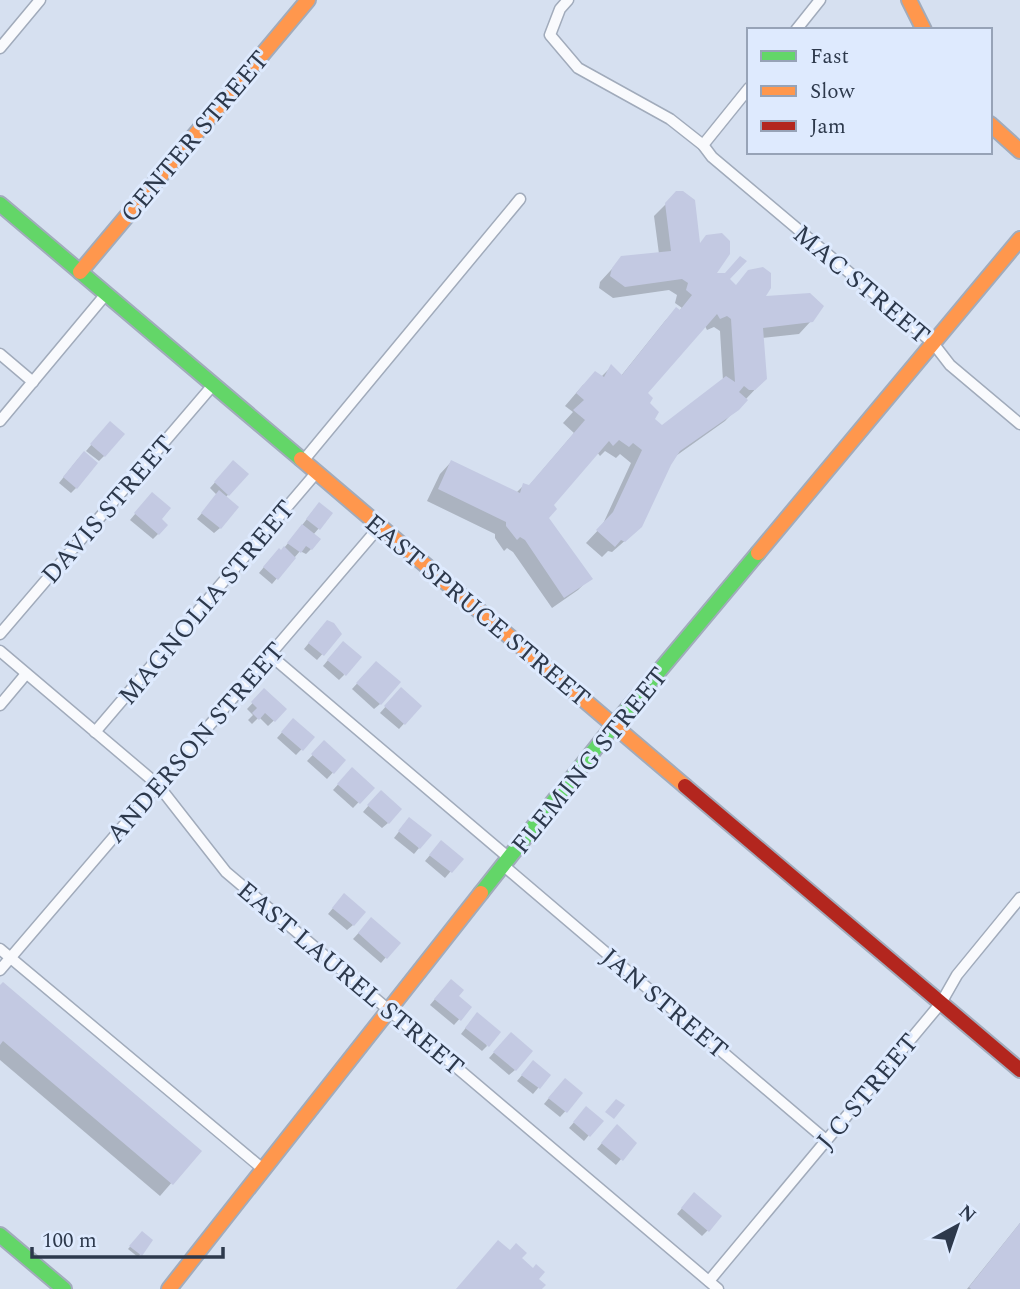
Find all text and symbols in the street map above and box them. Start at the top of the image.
legend [747,28,992,154]
text: Fast [810,41,849,73]
street label: CENTER STREET [110,42,279,232]
text: Slow [810,76,856,108]
text: Jam [810,111,846,143]
street label: MAC STREET [784,215,939,354]
street label: DAVIS STREET [32,426,184,593]
street label: MAGNOLIA STREET [109,491,305,714]
street label: EAST SPRUCE STREET [356,504,599,717]
street label: ANDERSON STREET [97,633,295,852]
street label: FLEMING STREET [501,658,678,863]
street label: EAST LAUREL STREET [228,871,473,1086]
street label: JAN STREET [592,938,737,1069]
street label: J C STREET [807,1024,929,1159]
north arrow [922,1191,992,1261]
text: N [952,1198,982,1230]
scale bar [32,1216,222,1260]
text: 100 m [42,1225,97,1257]

